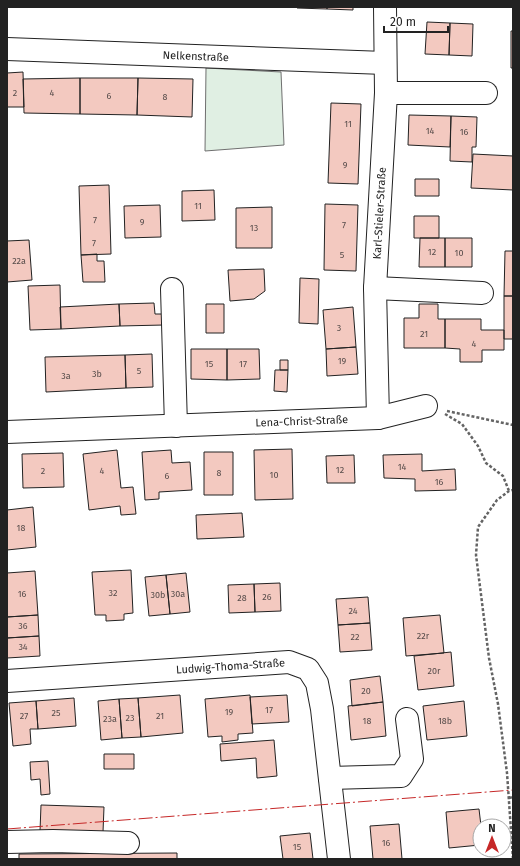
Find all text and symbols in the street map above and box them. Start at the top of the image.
scale bar [384,8,448,34]
text: 20 m [390,15,416,29]
street label: Nelkenstraße [163,49,229,64]
house number: 2 [13,88,17,98]
house number: 4 [50,88,55,98]
house number: 6 [107,91,112,101]
house number: 8 [163,92,168,102]
house number: 11 [344,119,352,129]
house number: 14 [426,126,435,136]
house number: 16 [460,127,469,137]
house number: 9 [343,160,348,170]
street label: Karl-Stieler-Straße [371,167,389,260]
house number: 11 [194,201,202,211]
house number: 7 [93,215,97,225]
house number: 9 [140,217,145,227]
house number: 7 [342,220,346,230]
house number: 13 [250,223,258,233]
house number: 7 [92,238,96,248]
house number: 12 [428,247,436,257]
house number: 10 [455,248,463,258]
house number: 5 [340,250,345,260]
house number: 22a [12,256,26,266]
house number: 3 [337,323,341,333]
house number: 21 [420,329,428,339]
house number: 4 [472,339,477,349]
house number: 19 [338,356,347,366]
house number: 15 [205,359,214,369]
house number: 17 [239,359,247,369]
house number: 5 [137,366,142,376]
house number: 3b [92,369,102,379]
house number: 3a [61,371,71,381]
street label: Lena-Christ-Straße [255,413,348,430]
house number: 14 [398,462,407,472]
house number: 12 [336,465,344,475]
house number: 2 [41,466,45,476]
house number: 4 [100,466,105,476]
house number: 8 [217,468,222,478]
house number: 10 [270,470,278,480]
house number: 6 [165,471,170,481]
house number: 16 [435,477,444,487]
house number: 18 [17,523,25,533]
house number: 32 [109,588,117,598]
house number: 16 [18,589,27,599]
house number: 30a [171,589,185,599]
house number: 30b [151,590,165,600]
house number: 26 [262,592,272,602]
house number: 28 [237,593,247,603]
house number: 24 [348,606,358,616]
house number: 36 [18,621,28,631]
house number: 22r [417,631,430,641]
house number: 22 [351,632,359,642]
house number: 34 [18,642,28,652]
street label: Ludwig-Thoma-Straße [176,656,285,677]
house number: 20r [428,666,441,676]
house number: 20 [361,686,371,696]
house number: 17 [265,705,273,715]
house number: 19 [225,707,234,717]
house number: 25 [52,708,61,718]
house number: 27 [20,711,28,721]
house number: 21 [156,711,164,721]
house number: 23 [126,713,134,723]
house number: 23a [103,714,117,724]
house number: 18 [363,716,371,726]
house number: 18b [438,716,452,726]
north arrow [472,818,512,858]
text: N [488,822,496,835]
house number: 16 [382,838,391,848]
house number: 15 [293,842,302,852]

